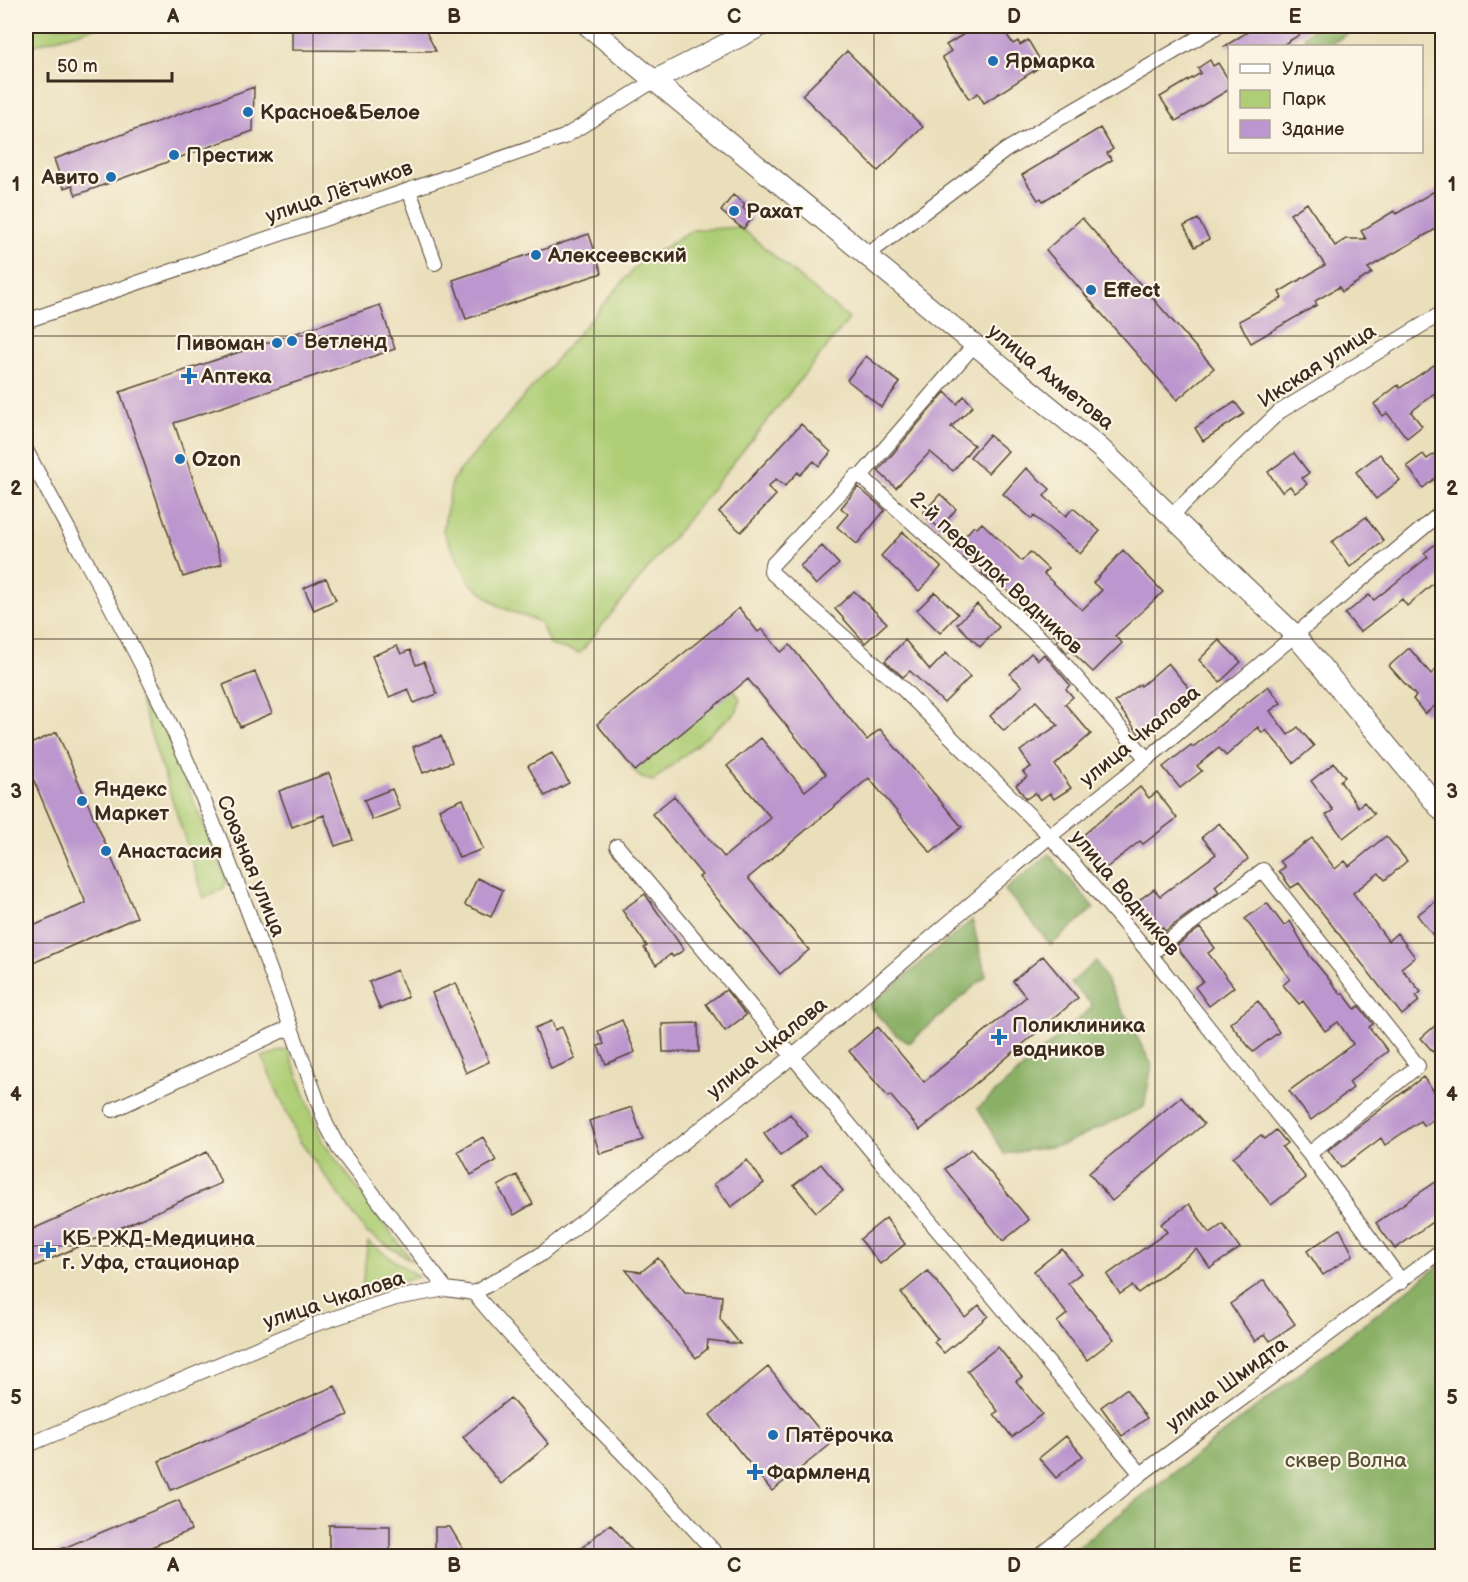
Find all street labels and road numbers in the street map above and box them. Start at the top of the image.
street label: улица Лётчиков [262,155,416,229]
street label: улица Ахметова [983,318,1120,436]
street label: Икская улица [1253,318,1381,413]
street label: 2-й переулок Водников [904,486,1088,660]
street label: улица Чкалова [1075,680,1206,792]
street label: Союзная улица [211,792,291,941]
street label: улица Водников [1065,825,1185,961]
street label: улица Чкалова [702,992,833,1104]
street label: улица Чкалова [260,1265,408,1335]
street label: улица Шмидта [1161,1331,1293,1436]

